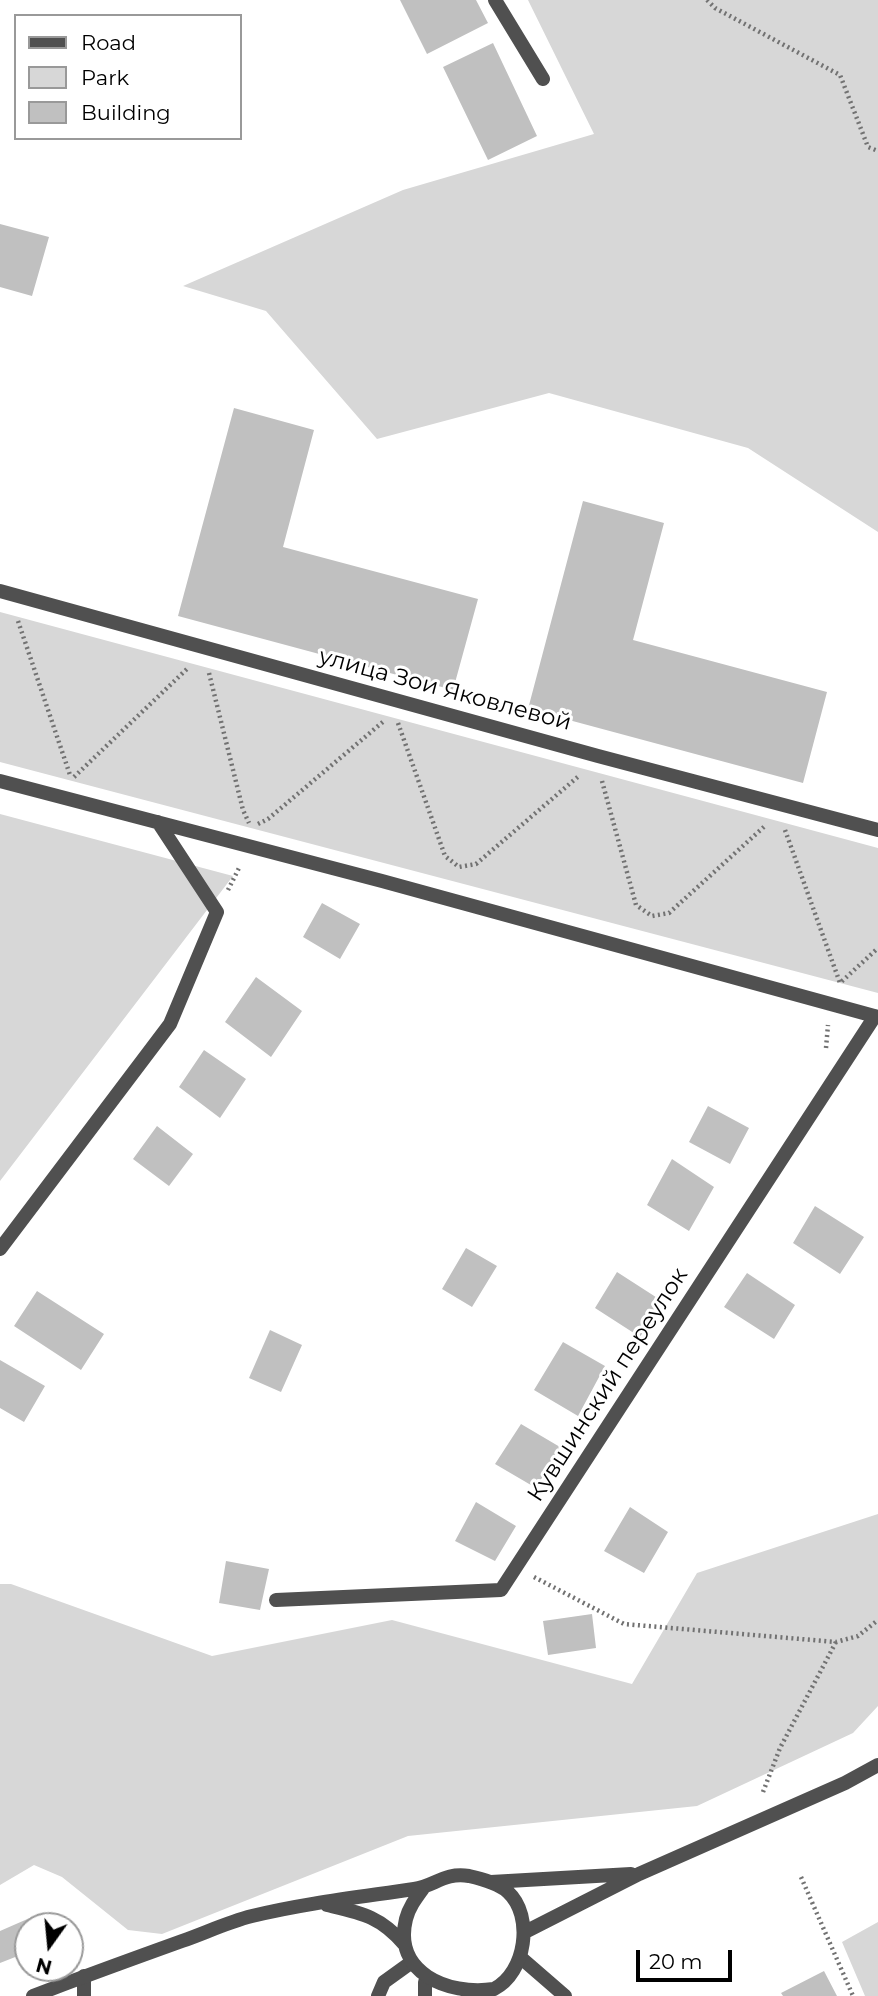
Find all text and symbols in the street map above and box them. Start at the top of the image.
legend [14,14,242,140]
text: Road [81,30,136,55]
text: Park [81,65,129,90]
text: Building [81,100,171,125]
street label: улица Зои Яковлевой [316,643,574,737]
street label: Кувшинский переулок [522,1263,694,1507]
north arrow [14,1912,84,1982]
scale bar [640,1937,736,1981]
text: 20 m [649,1949,703,1974]
text: N [34,1953,54,1979]

